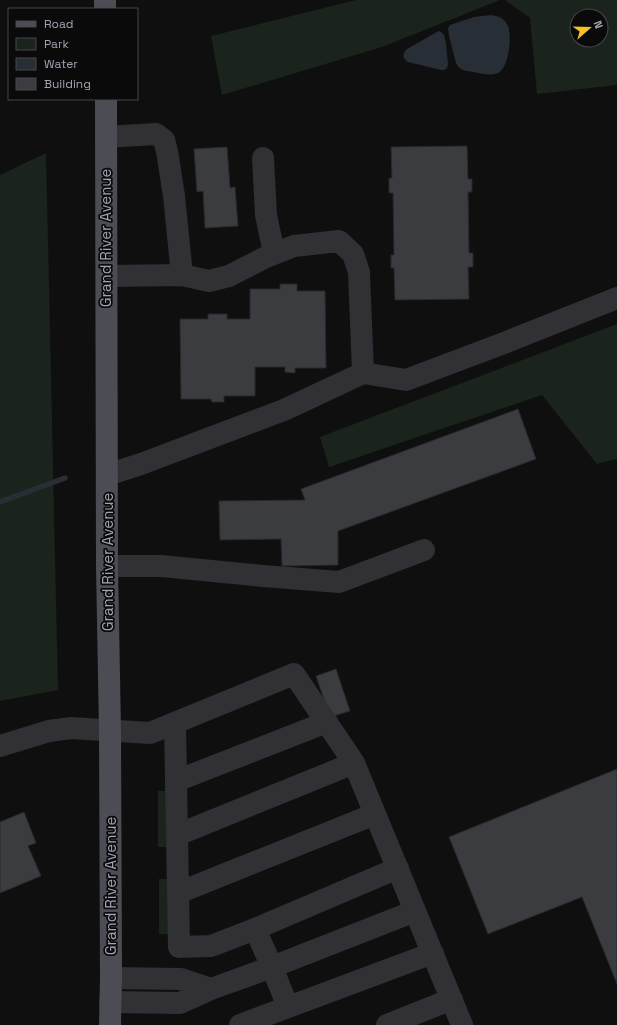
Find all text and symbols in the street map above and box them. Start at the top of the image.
legend [8,8,138,100]
north arrow [569,8,609,48]
text: Road [44,16,73,32]
text: N [591,19,606,30]
text: Park [44,36,69,52]
text: Water [44,56,78,72]
text: Building [44,76,91,92]
street label: Grand River Avenue [96,169,115,307]
street label: Grand River Avenue [98,493,117,631]
street label: Grand River Avenue [101,817,120,955]

